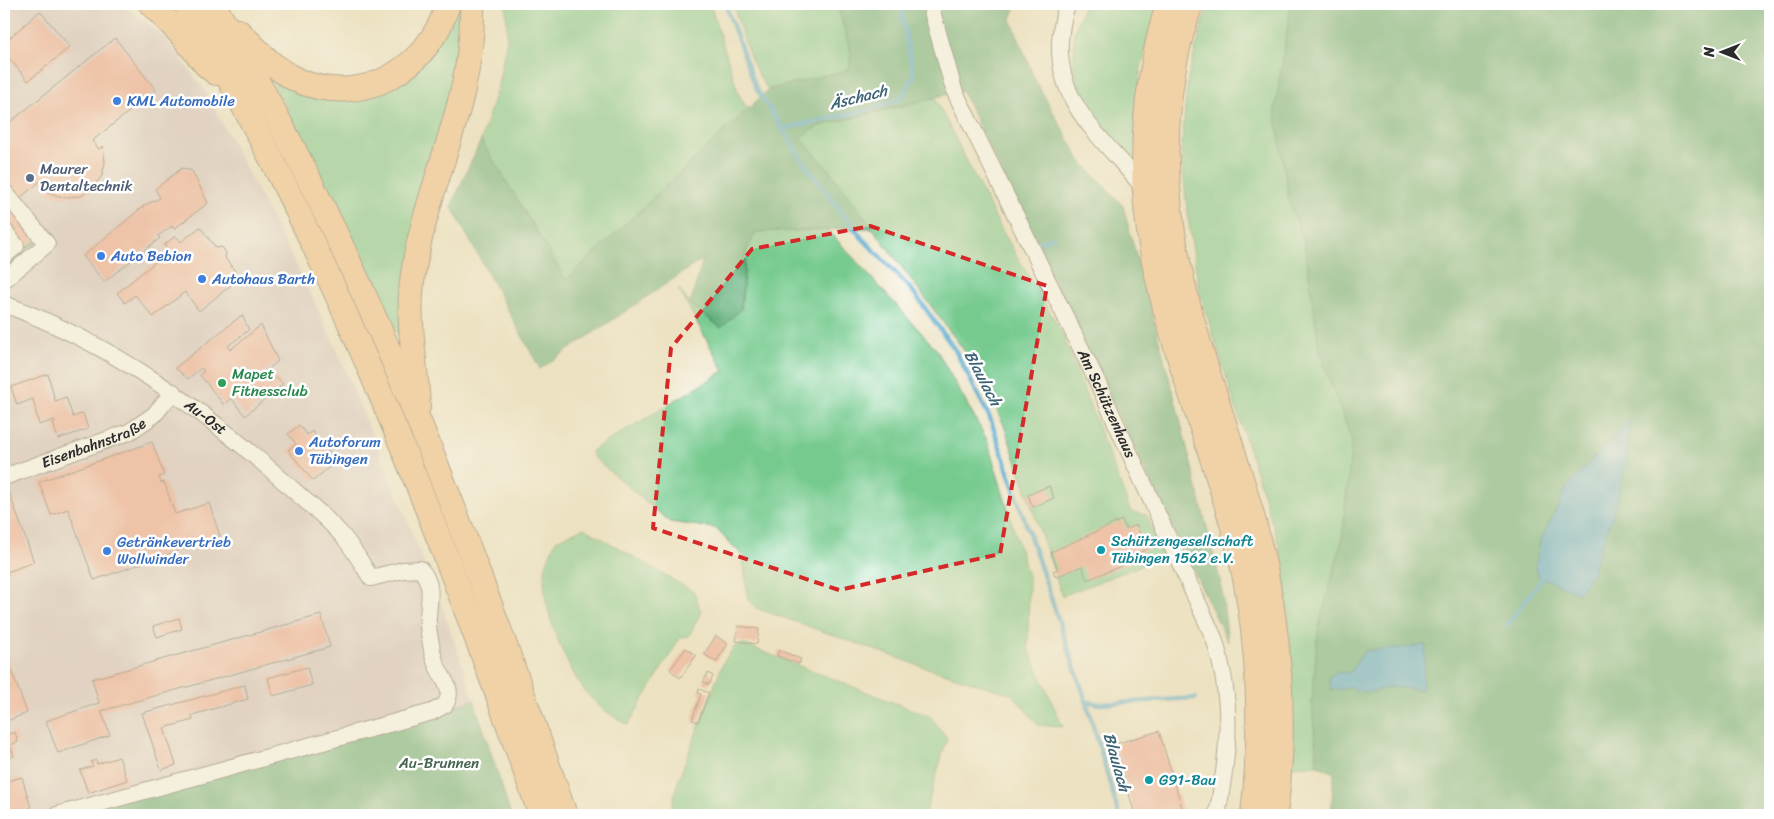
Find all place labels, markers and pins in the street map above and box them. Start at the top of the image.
place label: KML Automobile [127,88,235,114]
marker: KML Automobile [111,95,123,107]
place label: Maurer Dentaltechnik [40,156,132,199]
marker: Maurer Dentaltechnik [24,172,36,184]
place label: Auto Bebion [110,243,192,269]
marker: Auto Bebion [95,250,107,262]
place label: Autohaus Barth [211,266,315,292]
marker: Autohaus Barth [196,273,208,285]
place label: Mapet Fitnessclub [232,361,308,404]
marker: Mapet Fitnessclub [216,377,228,389]
place label: Autoforum Tübingen [308,429,381,472]
marker: Autoforum Tübingen [293,445,305,457]
place label: Schützengesellschaft Tübingen 1562 e.V. [1111,528,1254,571]
place label: Getränkevertrieb Wollwinder [117,529,231,572]
marker: Schützengesellschaft Tübingen 1562 e.V. [1095,544,1107,556]
marker: Getränkevertrieb Wollwinder [101,545,113,557]
place label: G91-Bau [1159,767,1216,793]
marker: G91-Bau [1143,774,1155,786]

